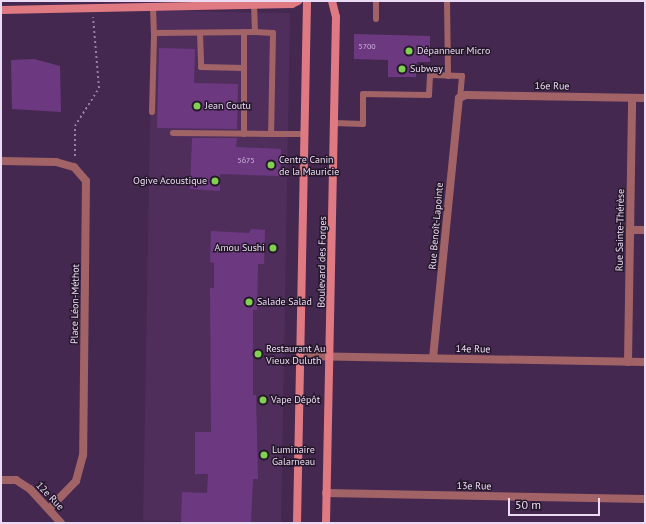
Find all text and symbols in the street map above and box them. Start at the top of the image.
house number: 5700 [358,42,376,52]
place label: Dépanneur Micro [417,45,490,57]
marker: Dépanneur Micro [404,46,414,56]
place label: Subway [410,63,443,75]
marker: Subway [397,64,407,74]
street label: 16e Rue [534,80,570,92]
place label: Jean Coutu [205,100,251,112]
marker: Jean Coutu [192,101,202,111]
place label: Centre Canin de la Mauricie [279,153,339,176]
house number: 5675 [237,156,255,166]
marker: Centre Canin de la Mauricie [266,160,276,170]
place label: Ogive Acoustique [133,175,207,187]
marker: Ogive Acoustique [210,176,220,186]
street label: Rue Benoît-Lapointe [426,182,446,270]
street label: Rue Sainte-Thérèse [613,189,627,271]
street label: Boulevard des Forges [315,216,329,308]
place label: Amou Sushi [215,242,265,254]
marker: Amou Sushi [268,243,278,253]
street label: Place Léon-Méthot [68,264,82,344]
place label: Salade Salad [257,296,312,308]
marker: Salade Salad [244,297,254,307]
place label: Restaurant Au Vieux Duluth [266,342,326,366]
street label: 14e Rue [455,343,491,355]
marker: Restaurant Au Vieux Duluth [253,349,263,359]
place label: Vape Dépôt [271,394,320,406]
marker: Vape Dépôt [258,395,268,405]
place label: Luminaire Galarneau [272,443,315,466]
marker: Luminaire Galarneau [259,450,269,460]
street label: 12e Rue [34,479,66,513]
street label: 13e Rue [456,480,492,492]
scale bar [510,490,602,516]
text: 50 m [515,497,541,512]

